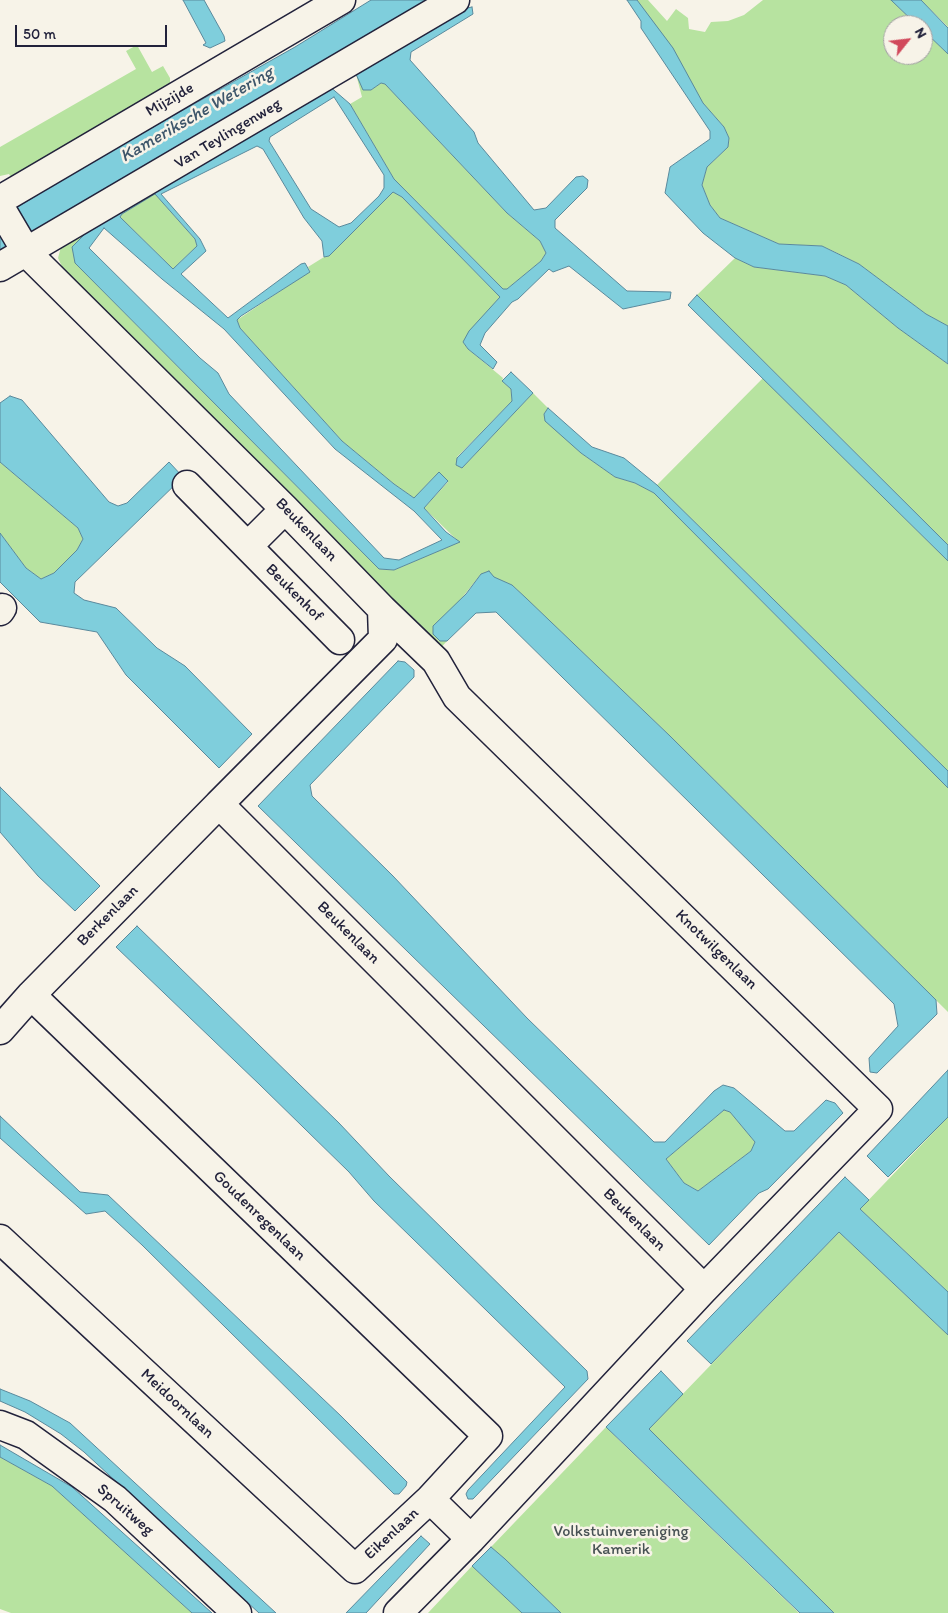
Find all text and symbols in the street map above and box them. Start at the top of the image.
scale bar [18,15,170,47]
north arrow [883,15,933,65]
text: 50 m [23,25,56,43]
text: N [911,25,930,41]
water label: Kameriksche Wetering [117,62,277,168]
street label: Mijzijde [142,79,198,121]
street label: Van Teylingenweg [171,95,285,173]
street label: Beukenlaan [271,494,341,566]
street label: Beukenhof [261,560,327,626]
street label: Berkenlaan [73,881,143,951]
street label: Beukenlaan [313,898,383,968]
street label: Knotwilgenlaan [671,906,761,994]
street label: Goudenregenlaan [209,1167,309,1265]
street label: Beukenlaan [599,1185,669,1255]
street label: Meidoornlaan [136,1365,218,1443]
street label: Spruitweg [93,1480,157,1540]
street label: Eikenlaan [361,1504,423,1564]
park label: Volkstuinvereniging Kamerik [553,1522,689,1560]

